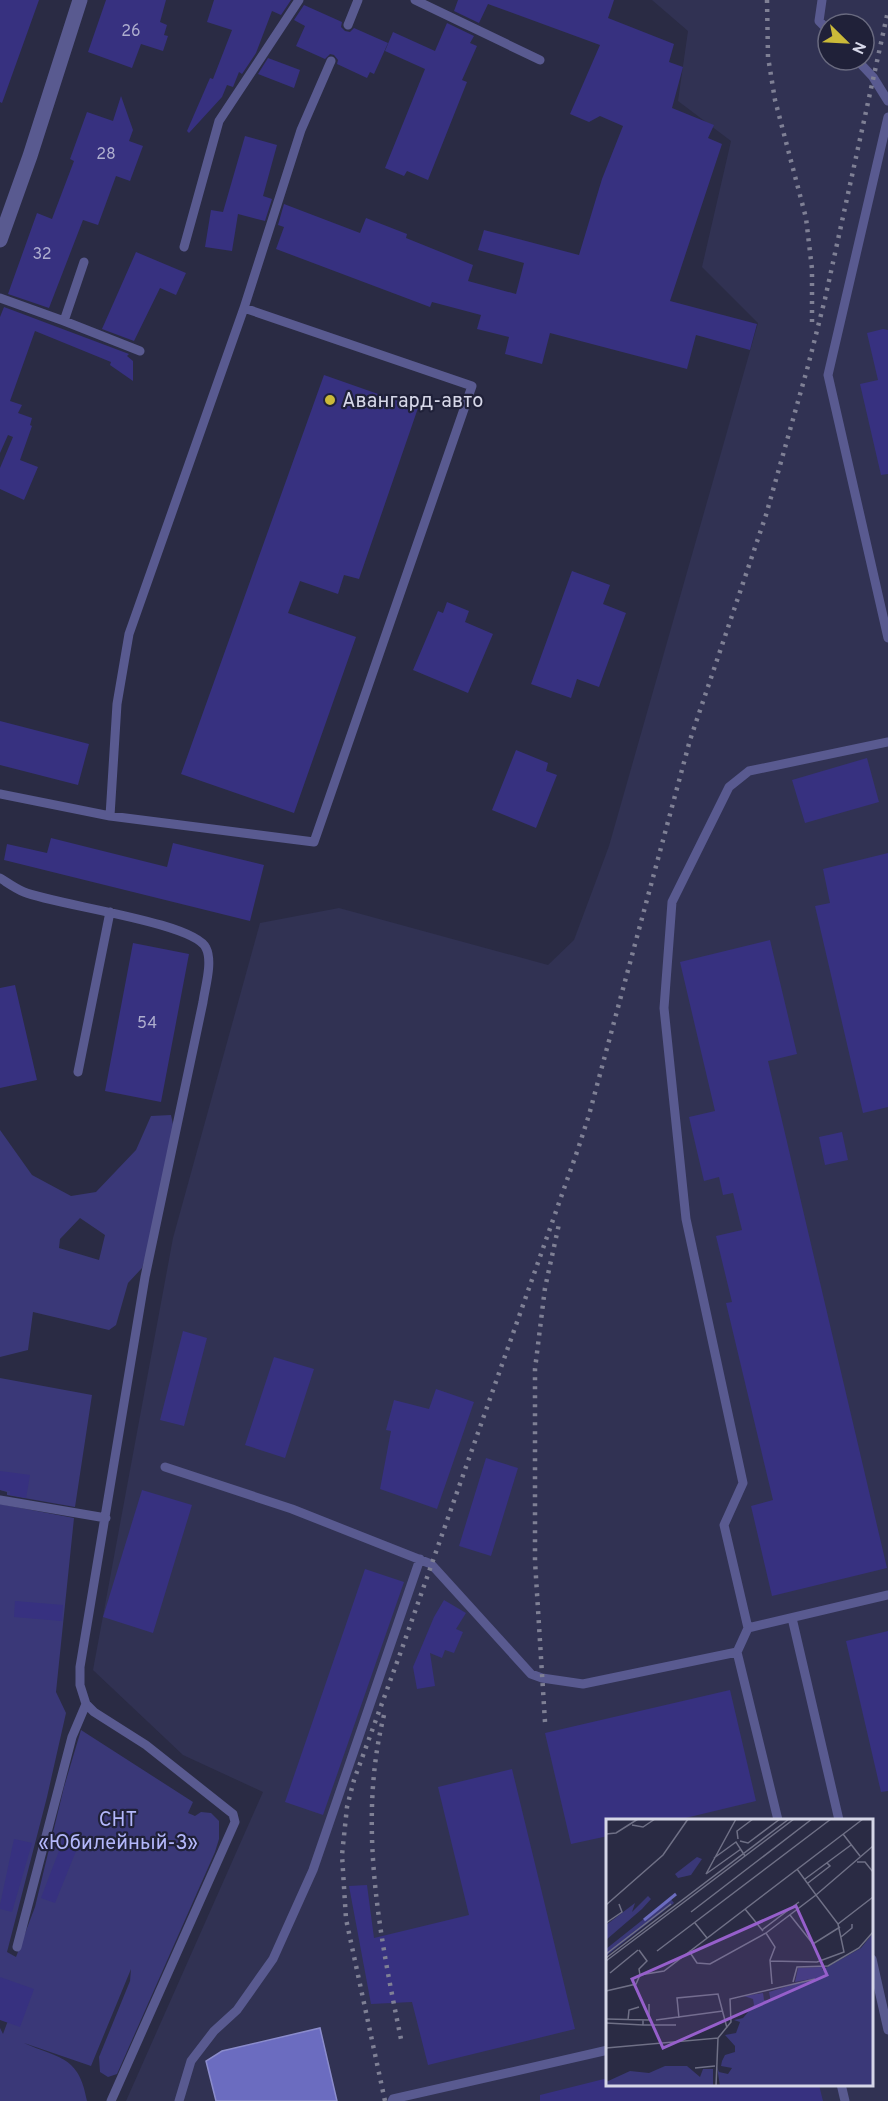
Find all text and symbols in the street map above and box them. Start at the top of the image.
north arrow [816,12,876,72]
house number: 26 [121,22,141,42]
text: N [846,38,869,57]
house number: 28 [96,145,116,165]
house number: 32 [32,245,52,265]
place label: Авангард-авто [342,389,483,415]
marker: Авангард-авто [323,393,337,407]
house number: 54 [137,1014,157,1034]
park label: СНТ «Юбилейный-3» [38,1808,198,1857]
inset map [606,1819,873,2086]

